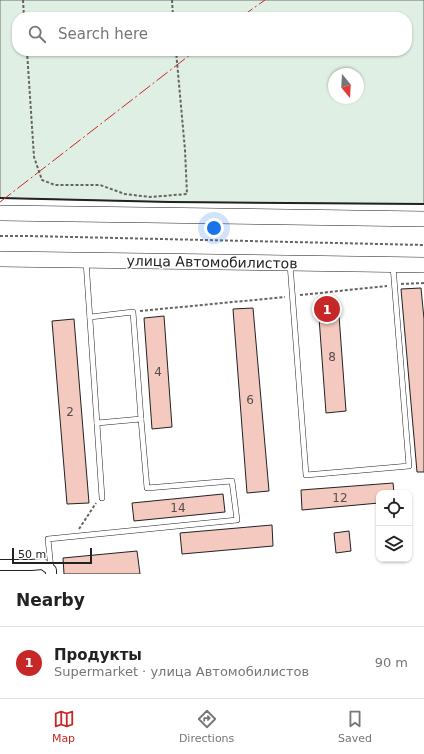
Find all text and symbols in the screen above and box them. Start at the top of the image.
search box [12,12,412,56]
icon: search [26,23,48,45]
text: Search here [58,25,148,43]
north arrow [328,68,364,104]
your location [204,218,224,238]
street label: улица Автомобилистов [126,253,298,271]
pin: 1 [314,294,340,324]
house number: 8 [328,350,336,364]
house number: 4 [154,365,162,379]
house number: 6 [246,393,254,407]
house number: 2 [66,405,74,419]
map controls [376,490,412,562]
button: locate [376,490,412,526]
house number: 12 [332,491,348,505]
house number: 14 [170,501,186,515]
button: layers [376,526,412,562]
scale bar [12,546,92,565]
text: 50 m [18,548,46,561]
text: Nearby [16,590,85,610]
text: Продукты [54,646,142,664]
text: 1 [24,655,34,670]
text: 90 m [375,655,408,670]
text: Supermarket · улица Автомобилистов [54,664,309,679]
tab: Map [52,708,75,745]
tab: Directions [179,708,234,745]
tab: Saved [338,708,372,745]

